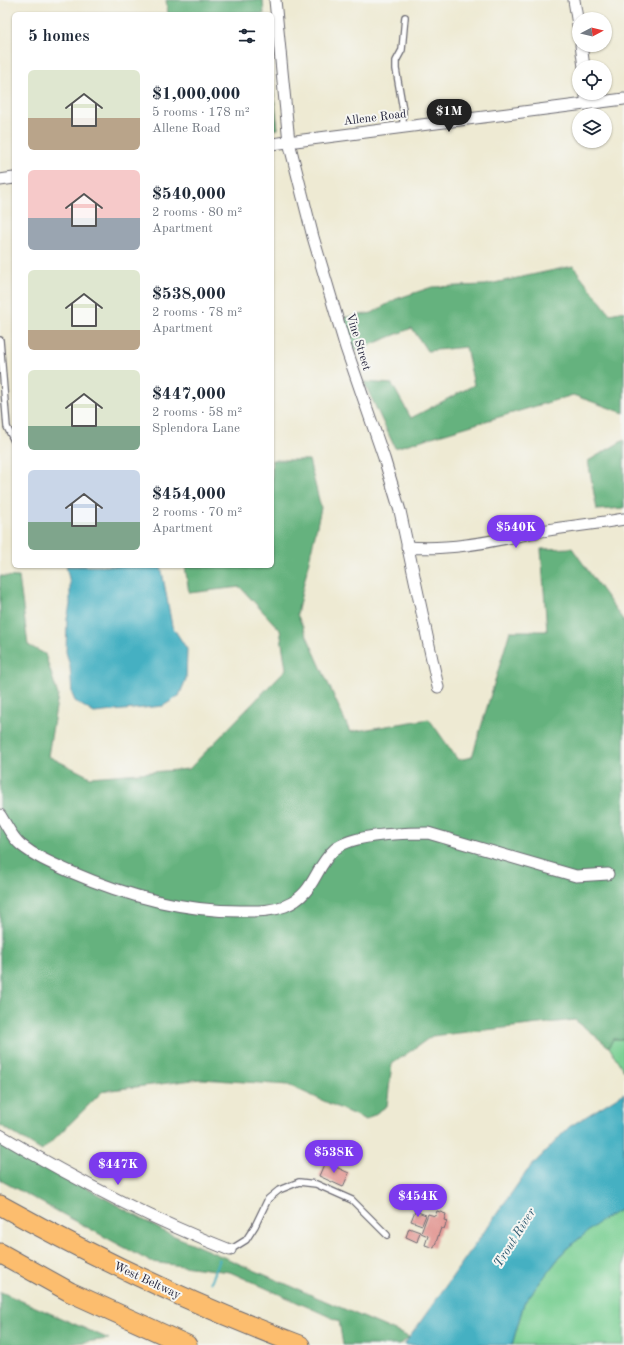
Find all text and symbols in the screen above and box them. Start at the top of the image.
north arrow [572,12,612,52]
map controls [572,12,612,148]
icon: filters [236,25,258,47]
text: 5 homes [28,28,90,45]
button: locate [572,60,612,100]
icon: home [60,86,108,134]
text: $1,000,000 [152,86,240,103]
pin: $1M [430,99,468,133]
text: $1M [436,105,462,118]
text: 5 rooms · 178 m² [152,106,250,119]
street label: Allene Road [343,108,407,128]
button: layers [572,108,612,148]
text: Allene Road [152,122,221,135]
icon: home [60,186,108,234]
text: $540,000 [152,186,226,203]
text: 2 rooms · 80 m² [152,206,242,219]
text: Apartment [152,222,213,235]
icon: home [60,286,108,334]
text: $538,000 [152,286,226,303]
text: 2 rooms · 78 m² [152,306,242,319]
street label: Vine Street [344,312,372,372]
text: Apartment [152,322,213,335]
icon: home [60,386,108,434]
text: $447,000 [152,386,226,403]
text: 2 rooms · 58 m² [152,406,242,419]
text: Splendora Lane [152,422,240,435]
icon: home [60,486,108,534]
text: $454,000 [152,486,226,503]
text: 2 rooms · 70 m² [152,506,242,519]
pin: $540K [488,515,544,549]
text: $540K [496,521,536,534]
text: Apartment [152,522,213,535]
pin: $538K [306,1140,362,1174]
text: $538K [314,1146,354,1159]
pin: $447K [90,1152,146,1186]
text: $447K [98,1158,138,1171]
pin: $454K [390,1184,446,1218]
text: $454K [398,1190,438,1203]
water label: Trout River [492,1206,538,1270]
street label: West Beltway [112,1260,183,1302]

